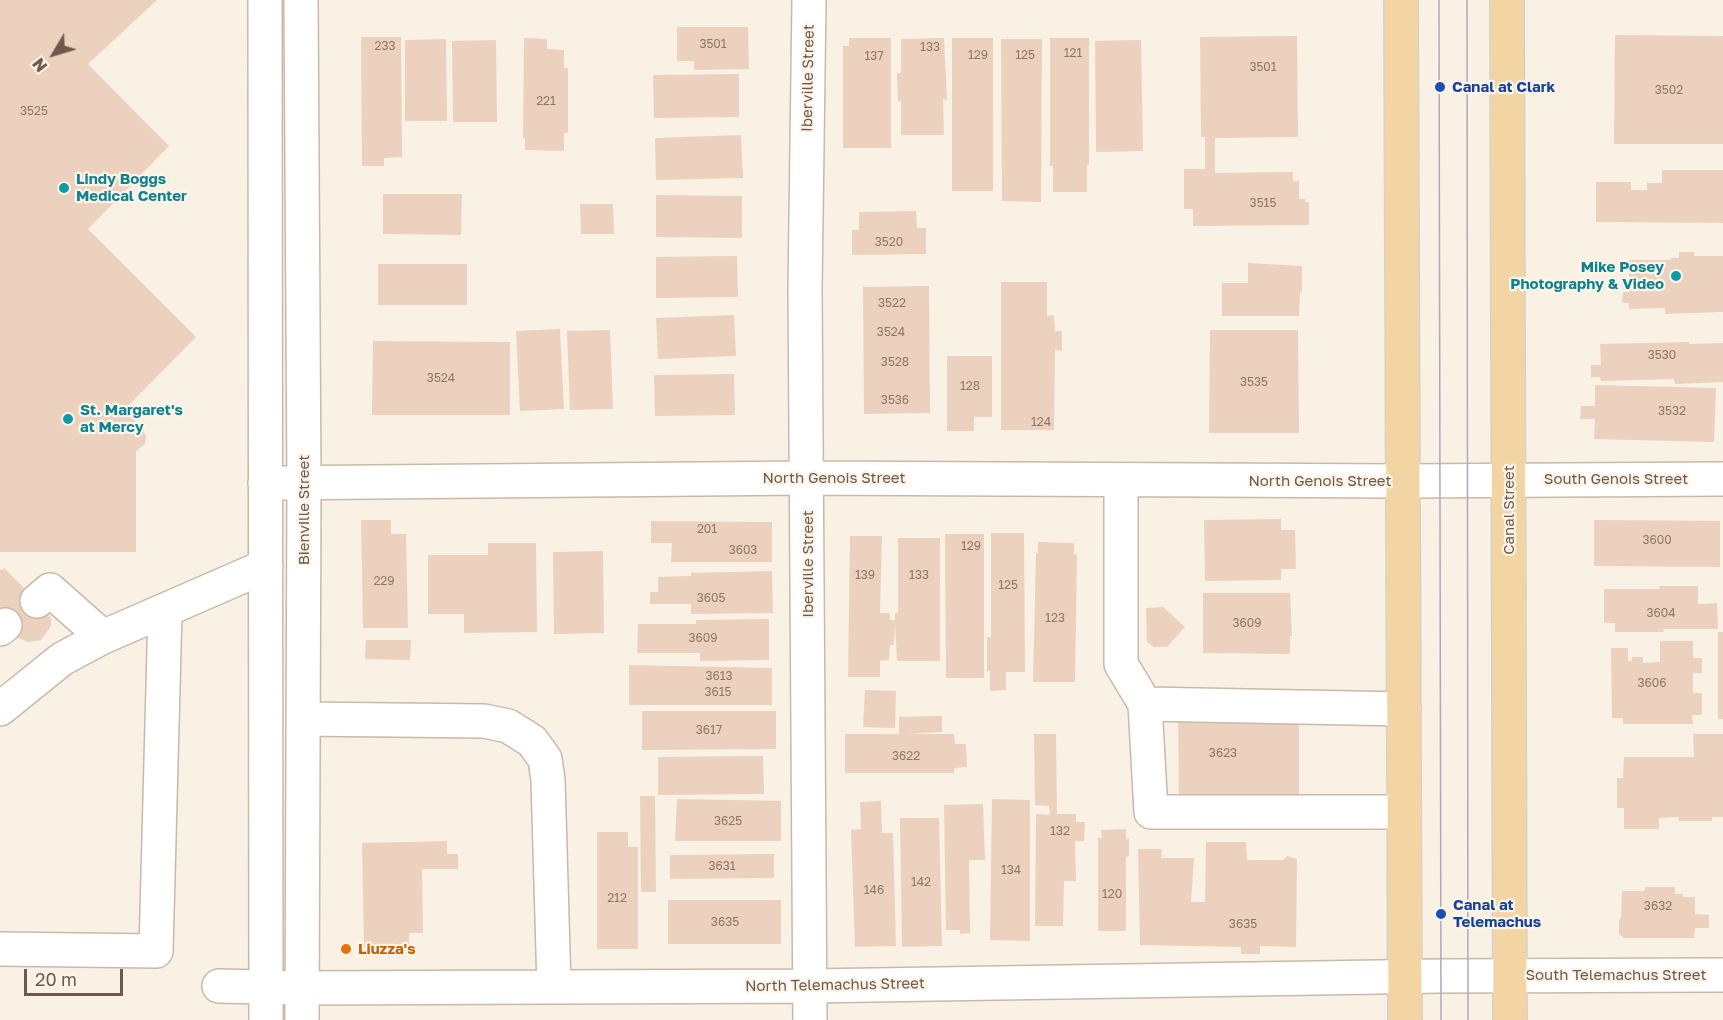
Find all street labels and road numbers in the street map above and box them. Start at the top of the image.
street label: Iberville Street [798,24,818,132]
street label: Bienville Street [295,455,313,565]
street label: Canal Street [1500,465,1518,555]
street label: North Genois Street [762,469,906,487]
street label: South Genois Street [1544,470,1688,488]
street label: North Genois Street [1248,472,1392,490]
street label: Iberville Street [799,510,817,618]
street label: South Telemachus Street [1526,966,1706,984]
street label: North Telemachus Street [745,974,925,996]

